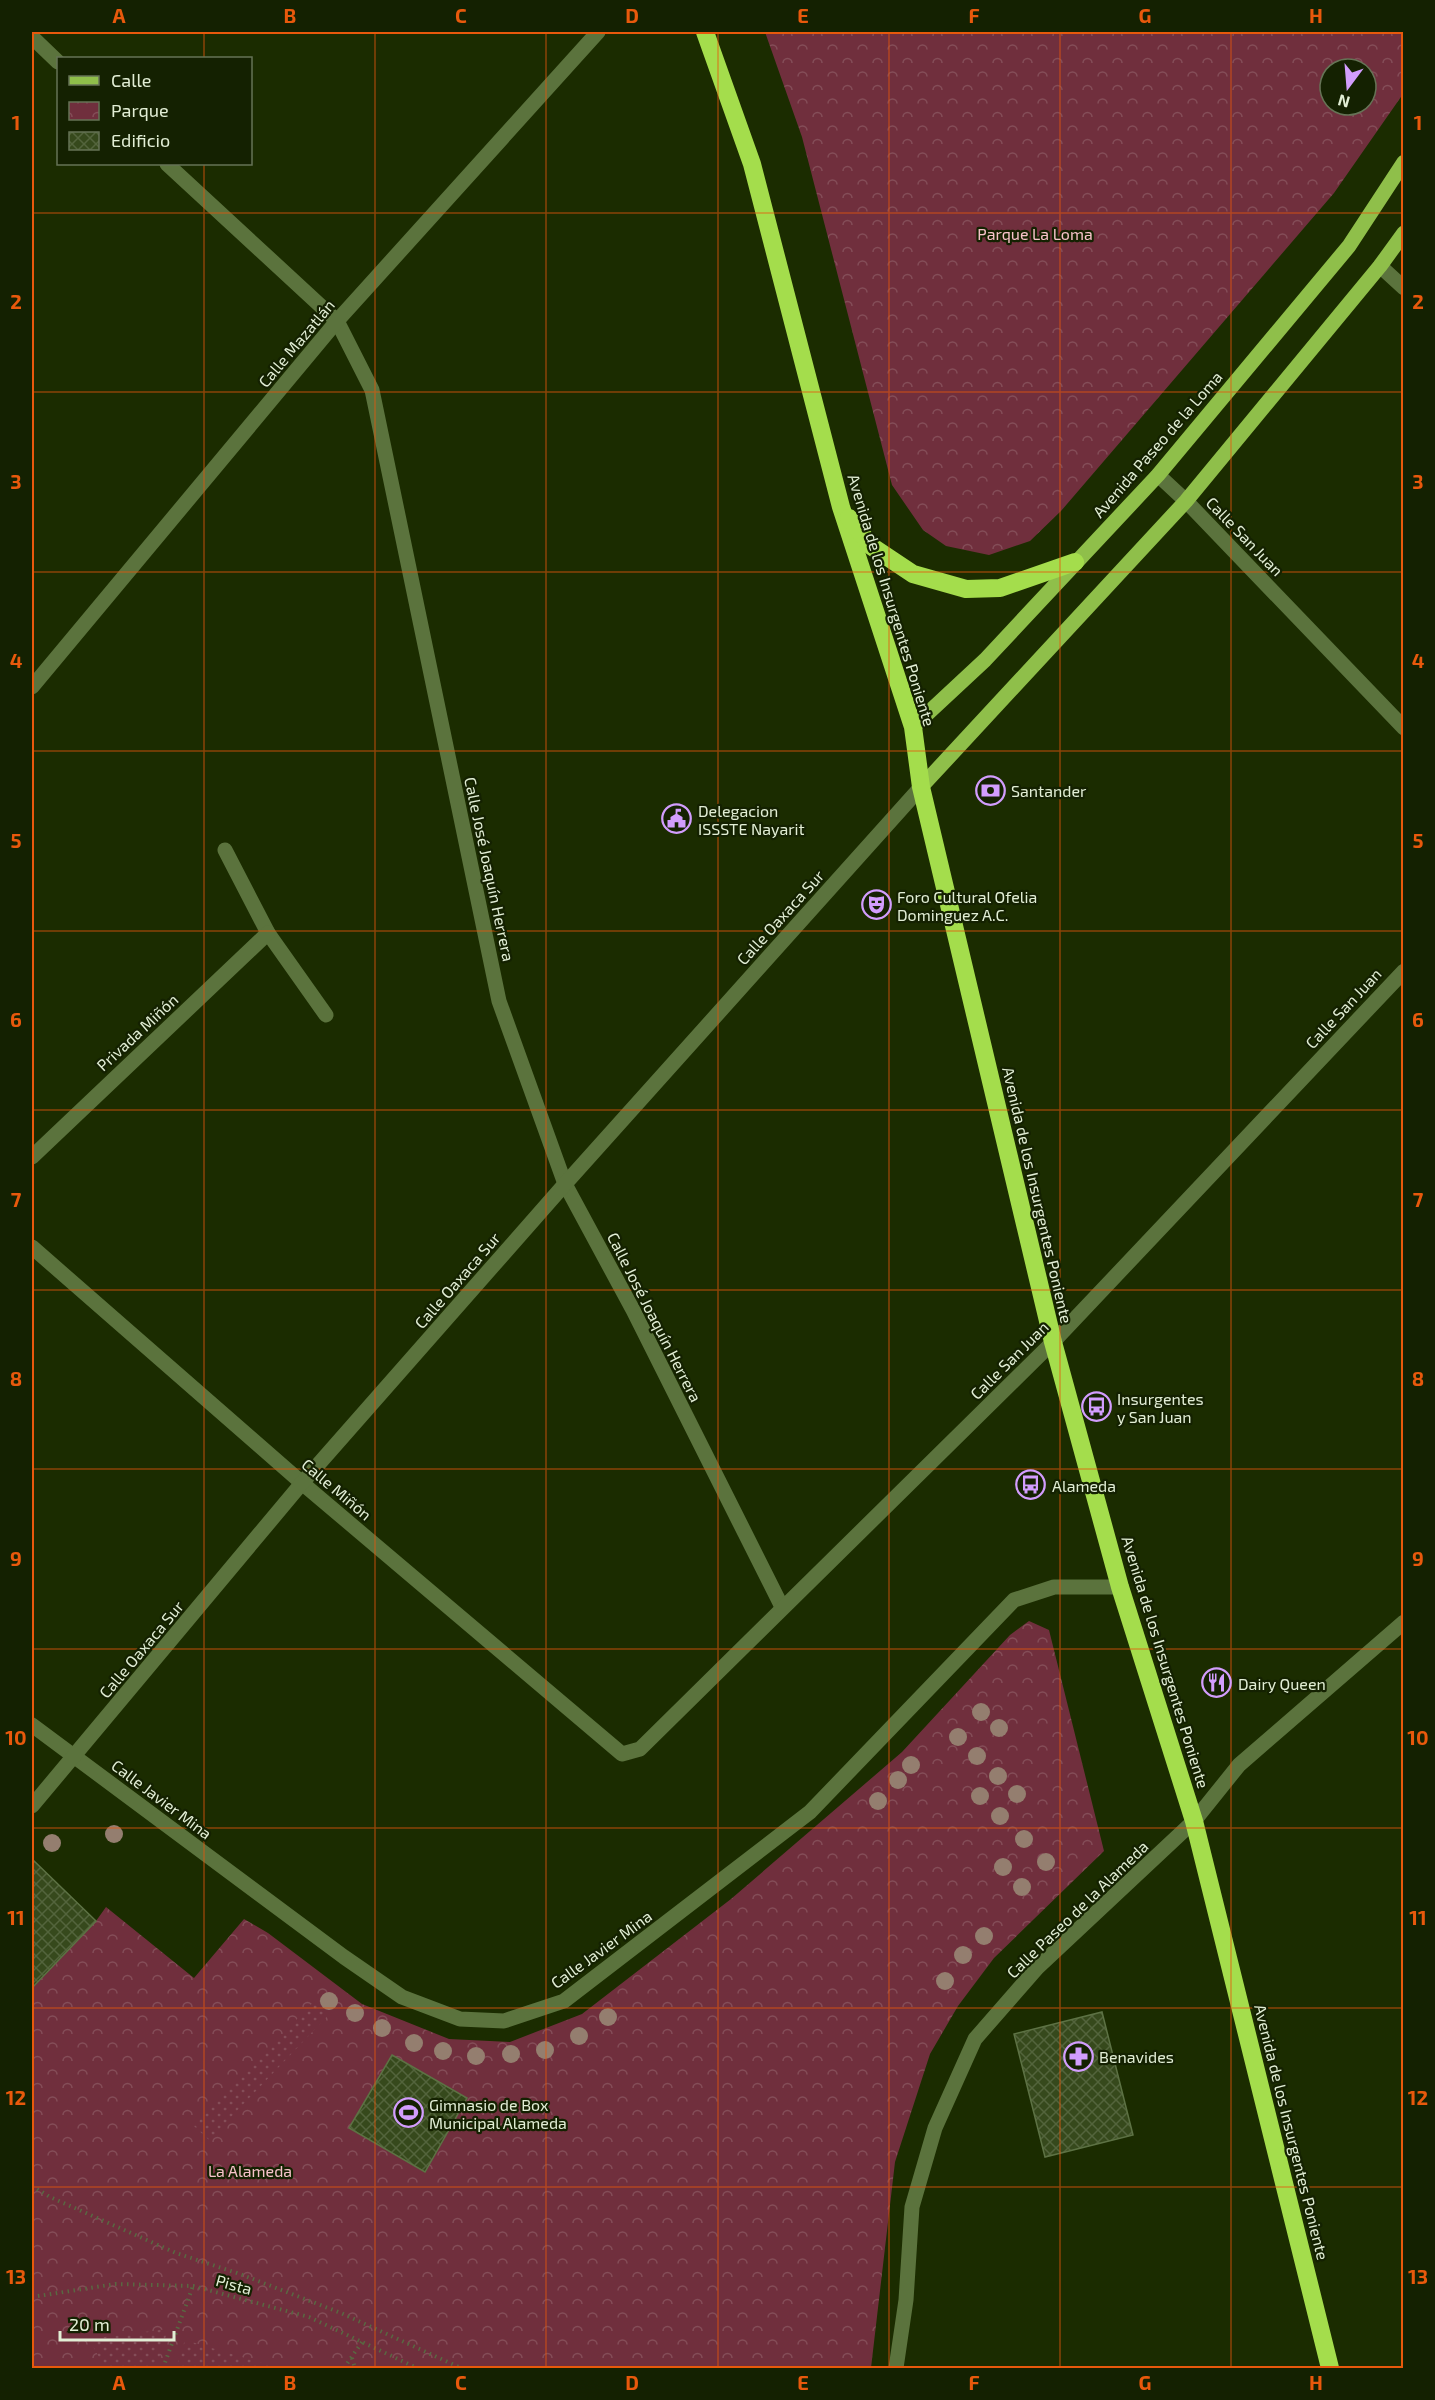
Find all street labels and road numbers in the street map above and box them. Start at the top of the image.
street label: Calle Mazatlán [254,295,338,391]
street label: Avenida Paseo de la Loma [1088,367,1226,521]
street label: Avenida de los Insurgentes Poniente [845,472,939,728]
street label: Calle San Juan [1203,493,1287,579]
street label: Calle José Joaquín Herrera [461,775,519,963]
street label: Calle Oaxaca Sur [732,865,828,968]
street label: Calle San Juan [1301,964,1385,1052]
street label: Privada Miñón [92,990,182,1074]
street label: Avenida de los Insurgentes Poniente [999,1065,1077,1325]
street label: Calle Oaxaca Sur [410,1228,504,1332]
street label: Calle José Joaquín Herrera [604,1229,706,1405]
street label: Calle San Juan [966,1317,1052,1403]
street label: Calle Miñón [298,1454,376,1524]
street label: Avenida de los Insurgentes Poniente [1119,1534,1213,1790]
street label: Calle Oaxaca Sur [95,1596,188,1701]
street label: Calle Javier Mina [108,1755,216,1843]
street label: Calle Paseo de la Alameda [1002,1836,1152,1982]
street label: Calle Javier Mina [547,1906,655,1992]
street label: Avenida de los Insurgentes Poniente [1251,2002,1333,2262]
street label: Pista [214,2270,254,2298]

